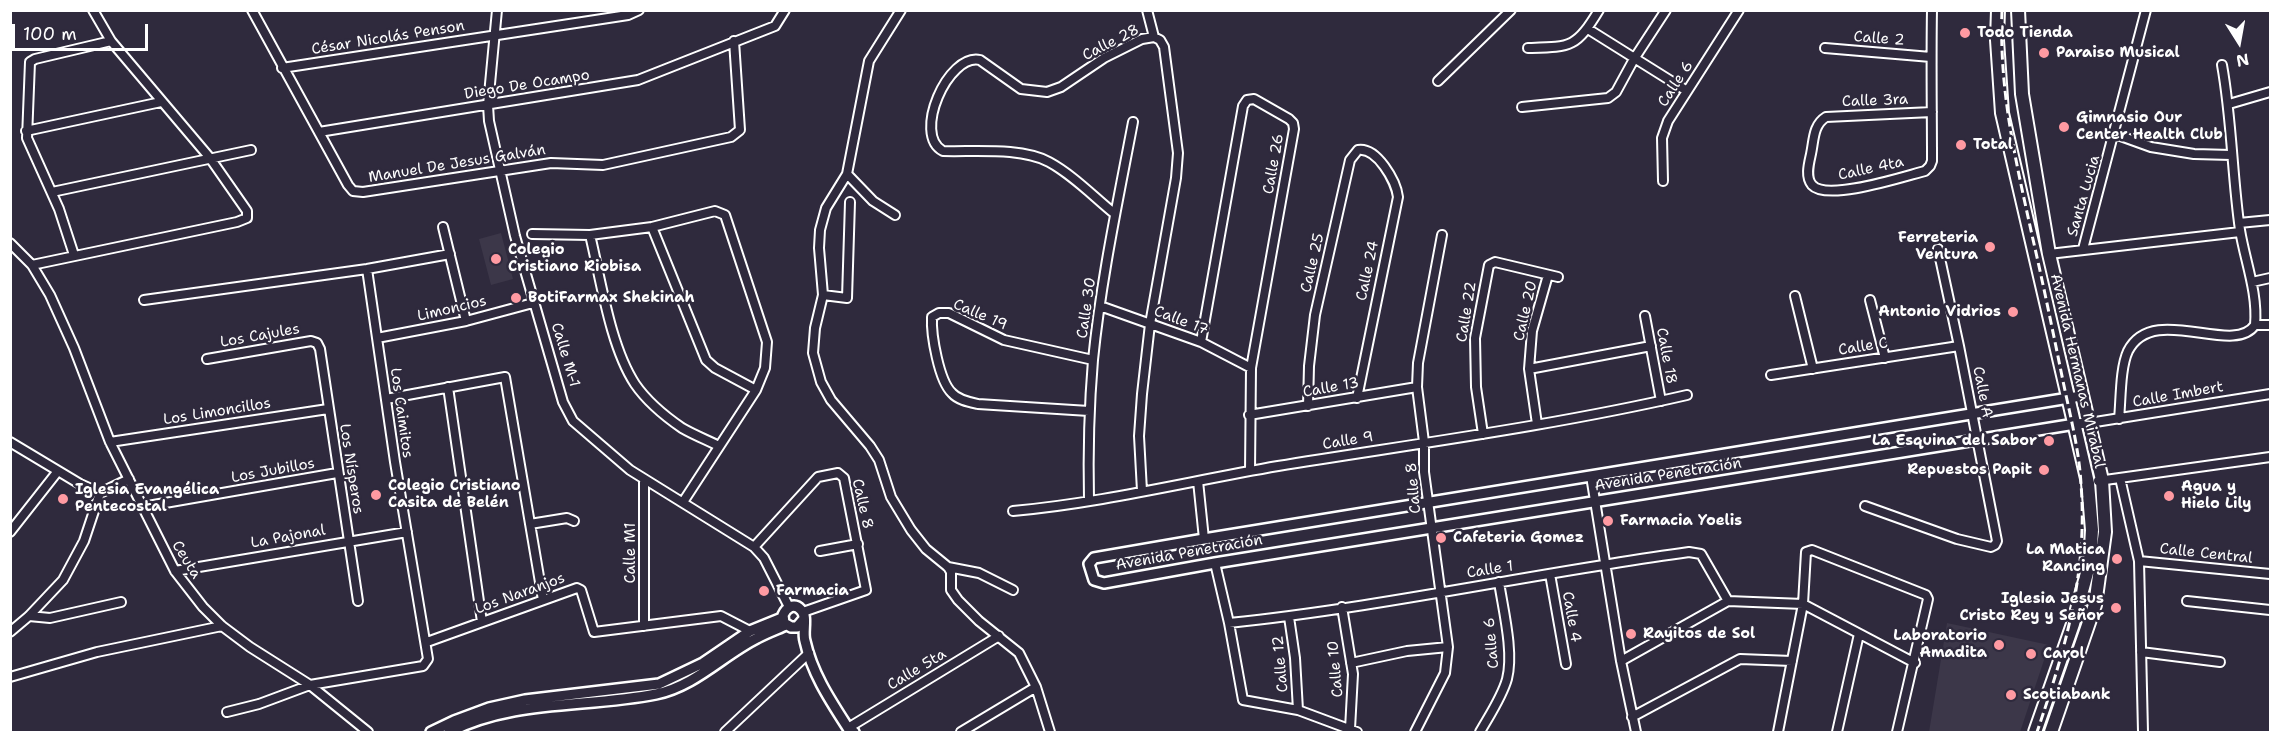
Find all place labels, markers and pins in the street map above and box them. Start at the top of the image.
place label: Todo Tienda [1977,24,2073,42]
marker: Todo Tienda [1958,26,1972,40]
place label: Paraiso Musical [2056,44,2180,62]
marker: Paraiso Musical [2037,46,2051,60]
place label: Gimnasio Our Center Health Club [2076,109,2223,144]
marker: Gimnasio Our Center Health Club [2057,120,2071,134]
place label: Total [1973,136,2013,154]
marker: Total [1954,138,1968,152]
place label: Ferreteria Ventura [1898,229,1978,264]
marker: Ferreteria Ventura [1983,240,1997,254]
place label: Colegio Cristiano Riobisa [508,241,641,276]
marker: Colegio Cristiano Riobisa [489,252,503,266]
place label: BotiFarmax Shekinah [528,289,694,307]
marker: BotiFarmax Shekinah [509,291,523,305]
place label: Antonio Vidrios [1878,303,2001,321]
marker: Antonio Vidrios [2006,305,2020,319]
place label: La Esquina del Sabor [1872,432,2037,450]
marker: La Esquina del Sabor [2042,434,2056,448]
place label: Repuestos Papit [1907,461,2032,479]
marker: Repuestos Papit [2037,463,2051,477]
place label: Colegio Cristiano Casita de Belén [388,477,521,512]
place label: Agua y Hielo Lily [2181,478,2251,513]
place label: Iglesia Evangélica Pentecostal [75,481,219,516]
marker: Colegio Cristiano Casita de Belén [369,488,383,502]
marker: Agua y Hielo Lily [2162,489,2176,503]
marker: Iglesia Evangélica Pentecostal [56,492,70,506]
place label: Farmacia Yoelis [1620,512,1742,530]
marker: Farmacia Yoelis [1601,514,1615,528]
place label: Cafeteria Gomez [1453,529,1584,547]
marker: Cafeteria Gomez [1434,531,1448,545]
place label: La Matica Rancing [2026,541,2105,576]
marker: La Matica Rancing [2110,552,2124,566]
place label: Farmacia [776,582,849,600]
marker: Farmacia [757,584,771,598]
place label: Iglesia Jesus Cristo Rey y Señor [1959,590,2104,625]
marker: Iglesia Jesus Cristo Rey y Señor [2109,601,2123,615]
place label: Rayitos de Sol [1643,625,1755,643]
marker: Rayitos de Sol [1624,627,1638,641]
place label: Laboratorio Amadita [1893,627,1987,662]
marker: Laboratorio Amadita [1992,638,2006,652]
place label: Carol [2043,645,2085,663]
marker: Carol [2024,647,2038,661]
place label: Scotiabank [2023,686,2110,704]
marker: Scotiabank [2004,688,2018,702]

